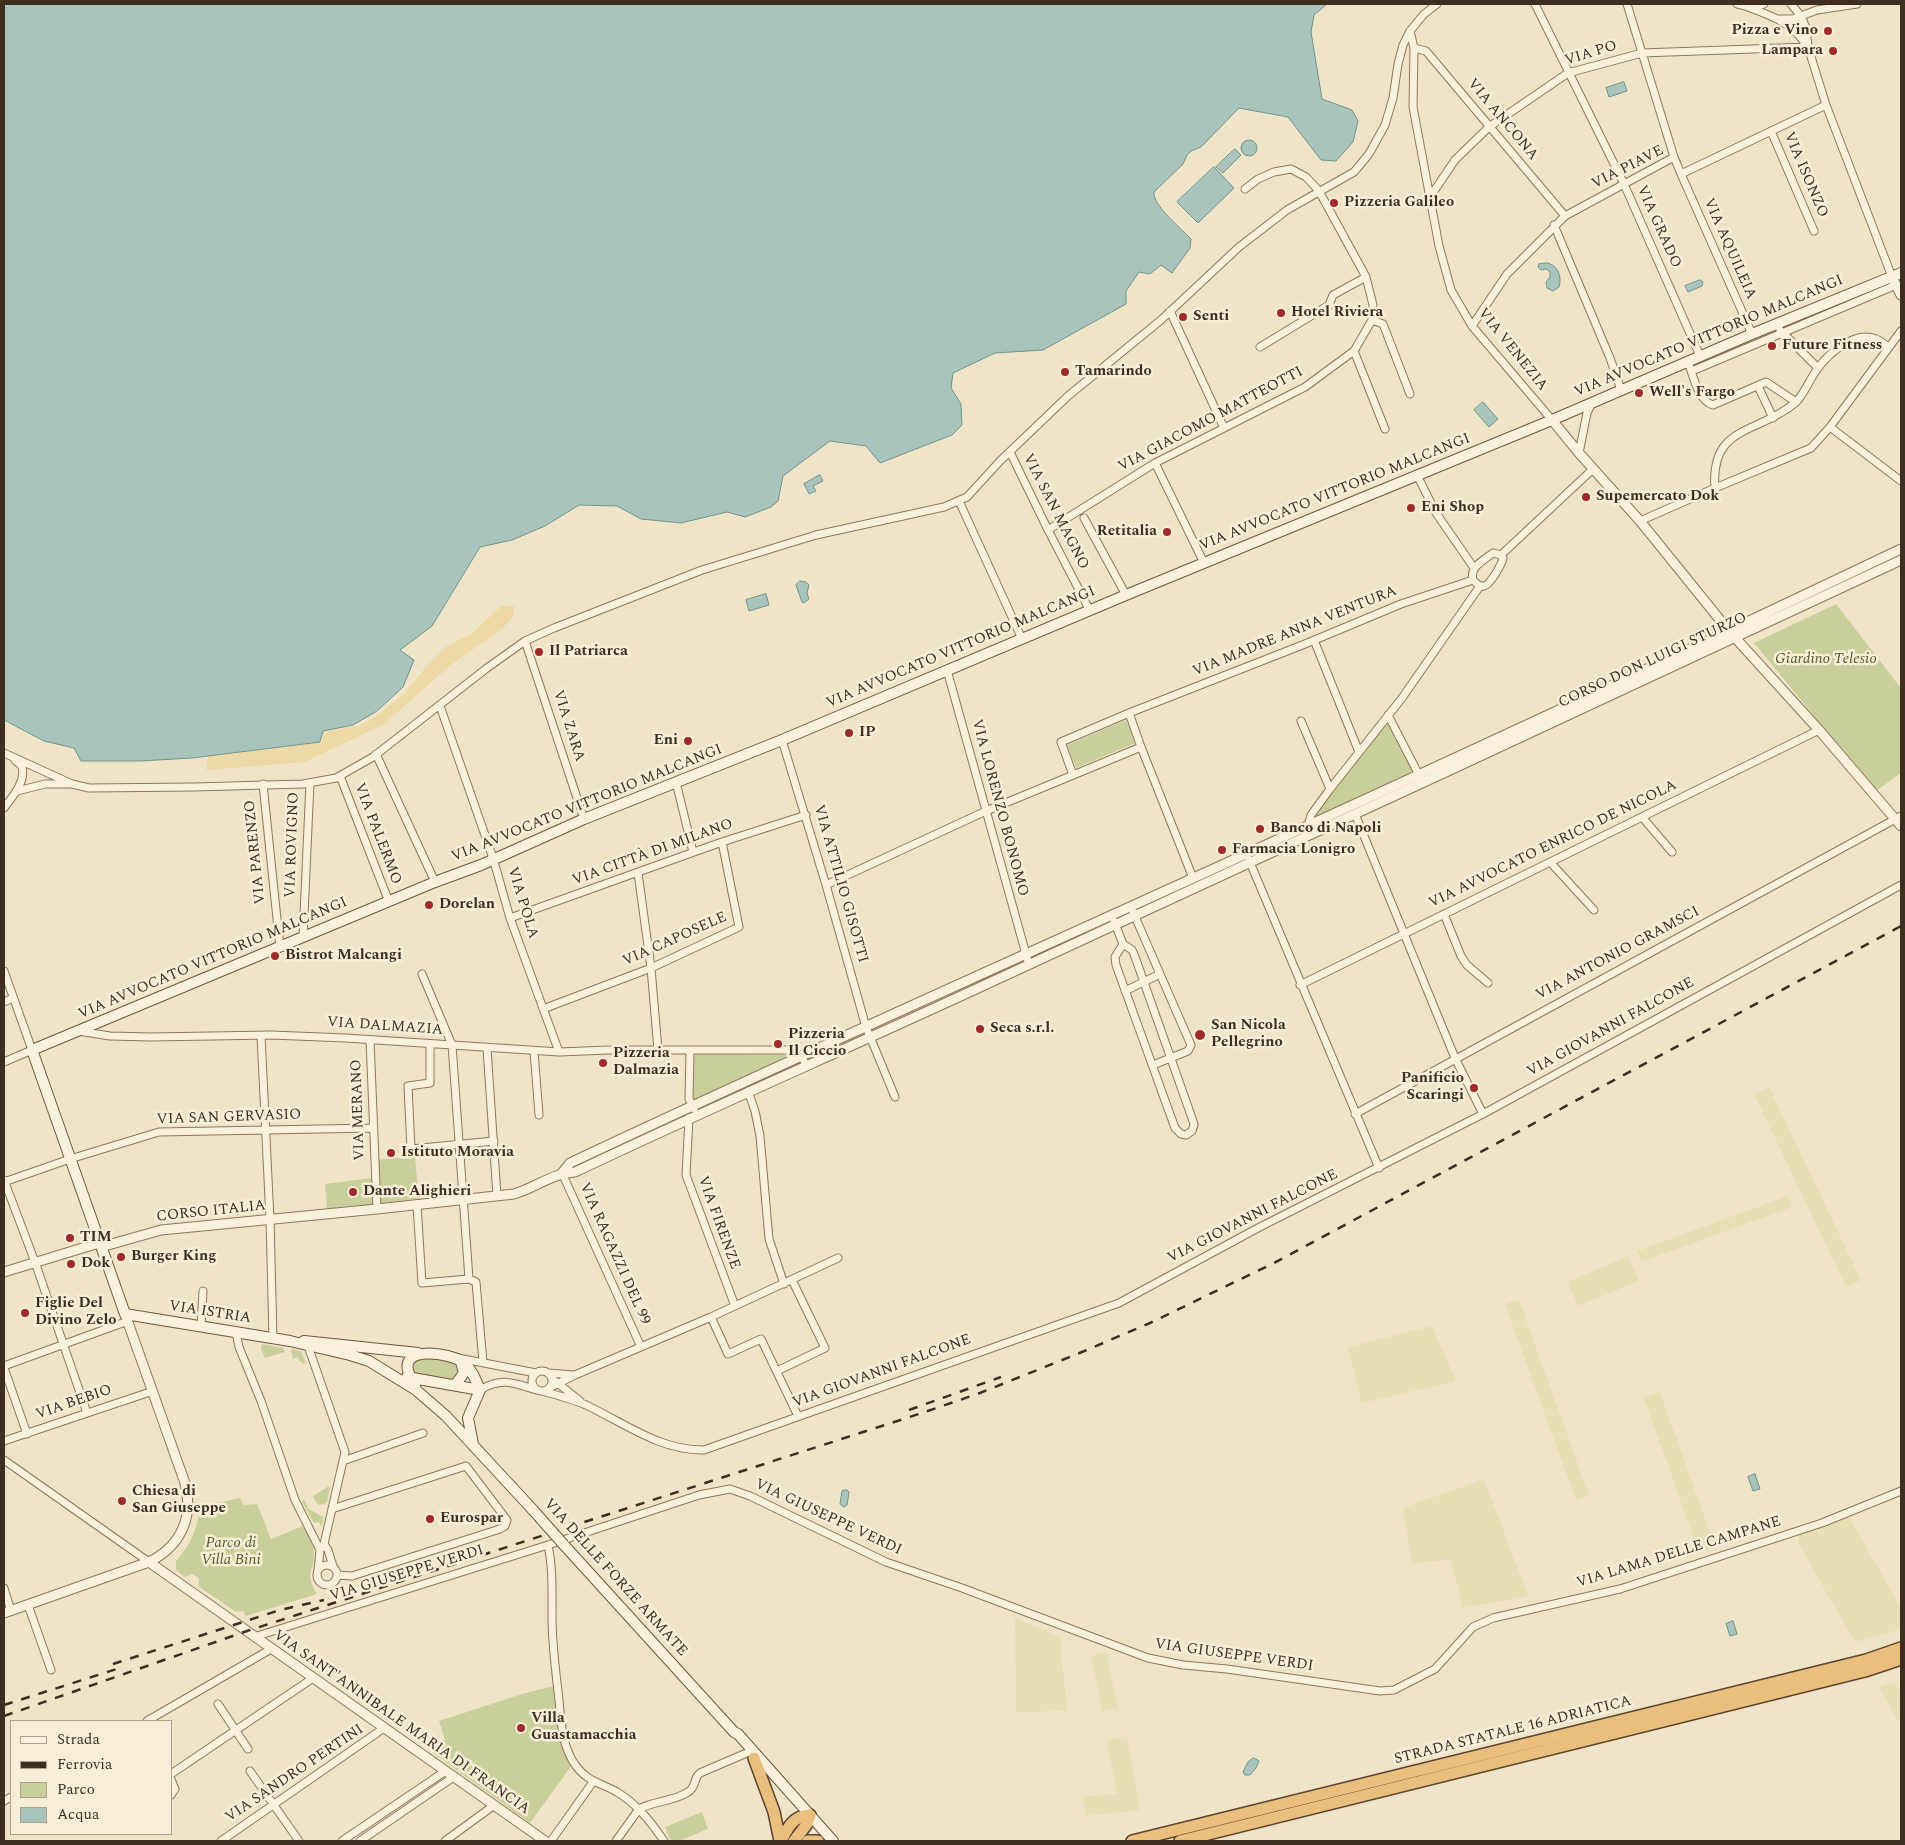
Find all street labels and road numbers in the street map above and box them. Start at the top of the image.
street label: VIA PO [1563,38,1619,70]
street label: VIA ANCONA [1463,76,1541,164]
street label: VIA ISONZO [1779,130,1831,220]
street label: VIA PIAVE [1589,142,1667,194]
street label: VIA GRADO [1632,183,1684,271]
street label: VIA AQUILEIA [1699,196,1759,302]
street label: VIA AVVOCATO VITTORIO MALCANGI [1572,272,1846,402]
street label: VIA VENEZIA [1473,305,1551,395]
street label: VIA GIACOMO MATTEOTTI [1115,363,1307,477]
street label: VIA AVVOCATO VITTORIO MALCANGI [1197,430,1473,556]
street label: VIA SAN MAGNO [1018,451,1092,573]
street label: VIA AVVOCATO VITTORIO MALCANGI [824,583,1098,713]
street label: VIA MADRE ANNA VENTURA [1190,583,1400,681]
street label: CORSO DON LUIGI STURZO [1556,609,1750,713]
street label: VIA ZARA [548,688,588,764]
street label: VIA LORENZO BONOMO [967,717,1031,899]
street label: VIA AVVOCATO VITTORIO MALCANGI [449,741,725,867]
street label: VIA AVVOCATO ENRICO DE NICOLA [1426,777,1680,913]
street label: VIA PALERMO [349,781,405,887]
street label: VIA ROVIGNO [282,792,304,898]
street label: VIA PARENZO [242,799,270,905]
street label: VIA ATTILIO GISOTTI [809,803,871,965]
street label: VIA CITTÀ DI MILANO [570,816,736,890]
street label: VIA POLA [503,865,541,941]
street label: VIA AVVOCATO VITTORIO MALCANGI [76,894,350,1024]
street label: VIA ANTONIO GRAMSCI [1533,903,1703,1005]
street label: VIA CAPOSELE [620,909,730,971]
street label: VIA GIOVANNI FALCONE [1524,974,1698,1082]
street label: VIA DALMAZIA [326,1014,444,1040]
street label: VIA MERANO [348,1059,370,1161]
street label: VIA SAN GERVASIO [156,1106,302,1130]
street label: VIA GIOVANNI FALCONE [1165,1166,1341,1268]
street label: VIA FIRENZE [693,1174,743,1272]
street label: VIA RAGAZZI DEL 99 [575,1180,653,1328]
street label: CORSO ITALIA [155,1197,267,1227]
street label: VIA ISTRIA [168,1298,252,1328]
street label: VIA GIOVANNI FALCONE [790,1331,974,1413]
street label: VIA BEBIO [34,1382,114,1424]
street label: VIA GIUSEPPE VERDI [752,1476,904,1560]
street label: VIA DELLE FORZE ARMATE [539,1495,691,1661]
street label: VIA LAMA DELLE CAMPANE [1575,1513,1783,1593]
street label: VIA GIUSEPPE VERDI [328,1542,486,1606]
street label: VIA SANT'ANNIBALE MARIA DI FRANCIA [269,1627,533,1819]
street label: VIA GIUSEPPE VERDI [1153,1636,1315,1676]
street label: STRADA STATALE 16 ADRIATICA [1393,1693,1633,1769]
street label: VIA SANDRO PERTINI [222,1721,368,1827]

